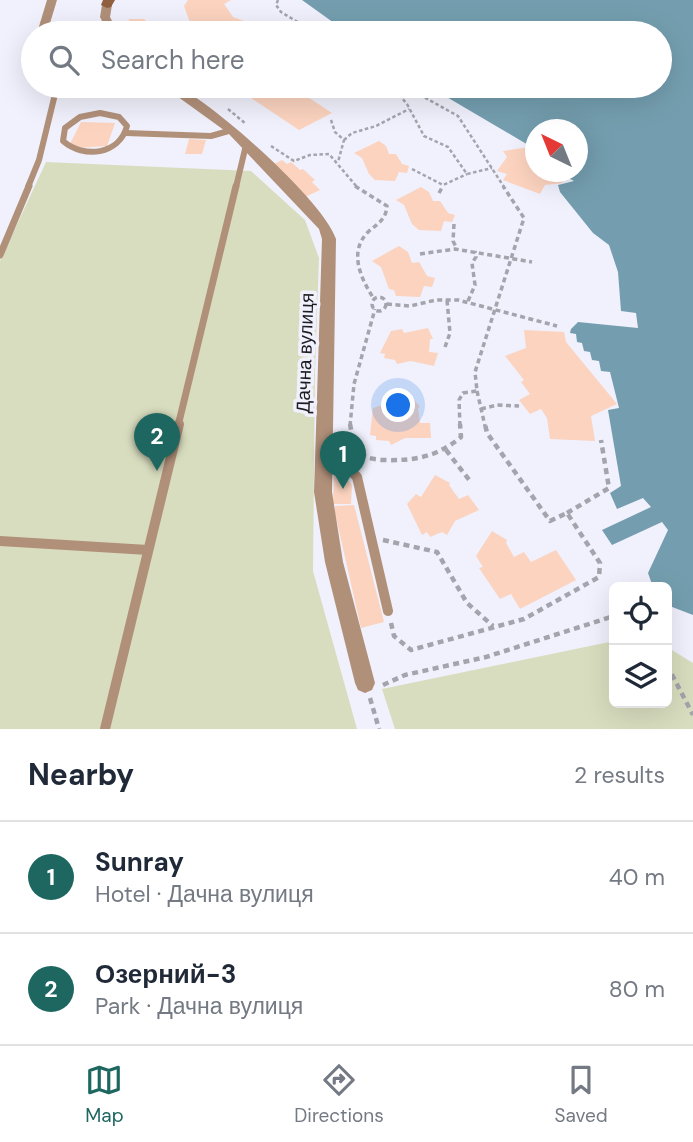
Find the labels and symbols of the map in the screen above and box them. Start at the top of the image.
north arrow [525,119,588,182]
street label: Дачна вулиця [290,292,320,414]
your location [381,388,415,422]
pin: 2 [134,413,180,471]
pin: 1 [320,431,366,489]

